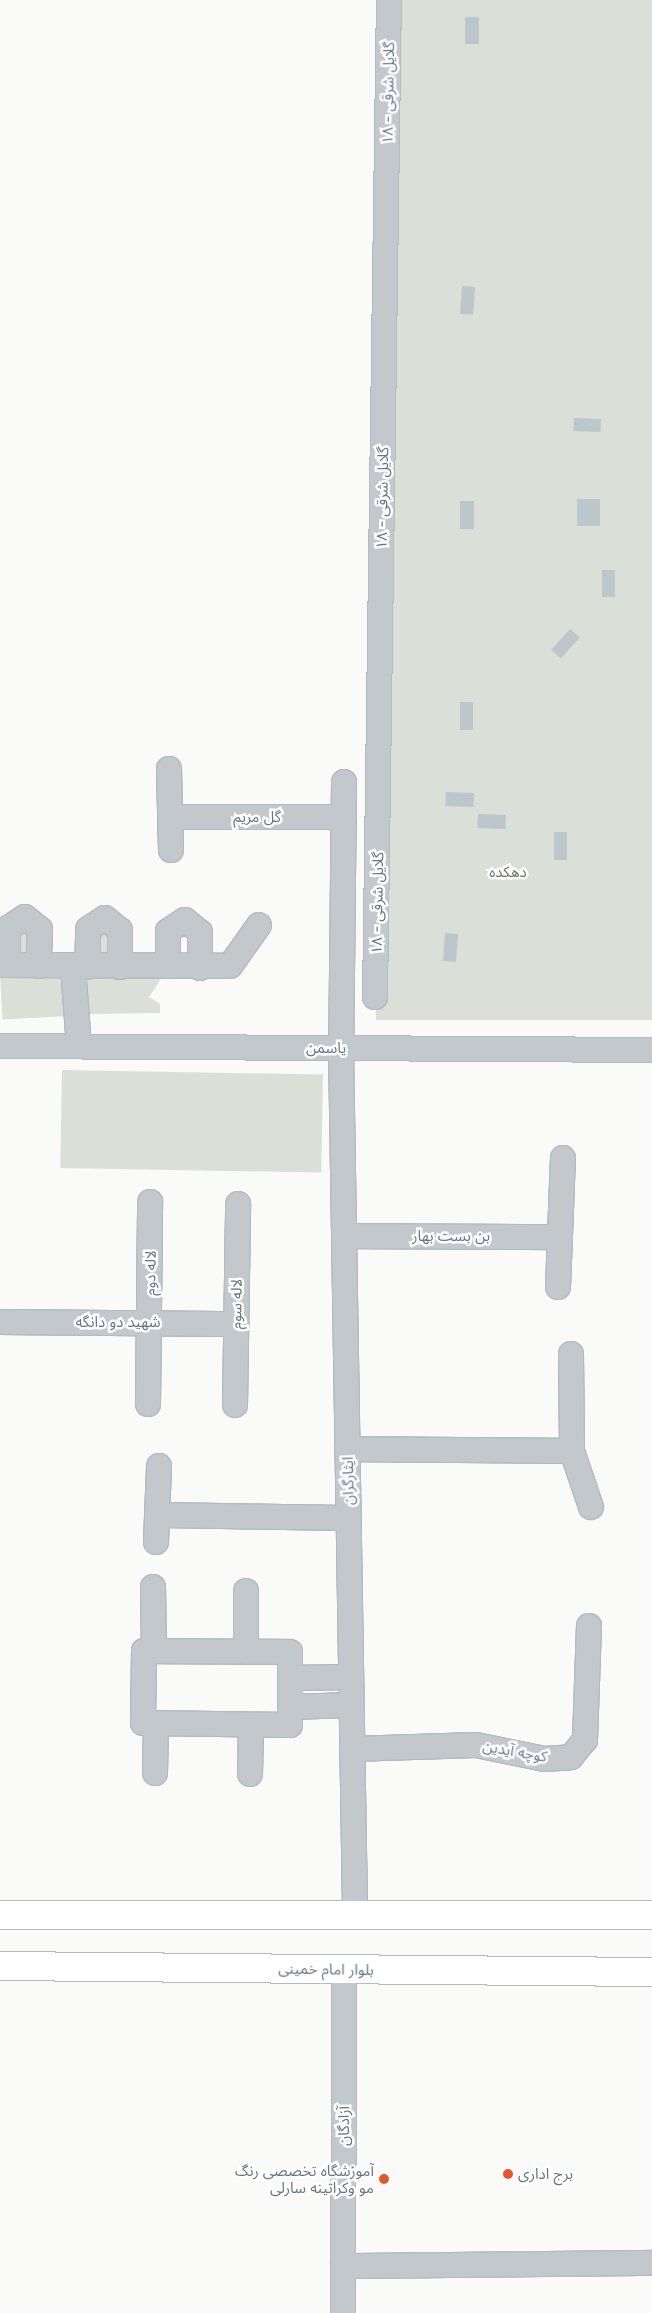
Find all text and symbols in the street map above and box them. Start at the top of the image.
street label: گلایل شرقی - ۱۸ [378,42,398,144]
street label: گلایل شرقی - ۱۸ [372,447,392,549]
street label: گل مریم [233,808,281,826]
street label: گلایل شرقی - ۱۸ [367,852,387,954]
park label: دهکده [489,863,527,881]
street label: یاسمن [306,1039,346,1057]
street label: بن بست بهار [412,1227,490,1245]
street label: لاله دوم [141,1250,159,1296]
street label: لاله سوم [227,1279,245,1329]
street label: شهید دو دانگه [76,1313,160,1331]
street label: ایثارگران [339,1457,357,1505]
street label: کوچه آیدین [481,1736,549,1766]
street label: بلوار امام خمینی [278,1959,374,1979]
street label: آزادگان [335,2106,353,2146]
place label: آموزشگاه تخصصی رنگ مو وکراتینه سارلی [235,2161,374,2196]
place label: برج اداری [518,2165,573,2183]
marker: برج اداری [502,2168,514,2180]
marker: آموزشگاه تخصصی رنگ مو وکراتینه سارلی [378,2173,390,2185]

